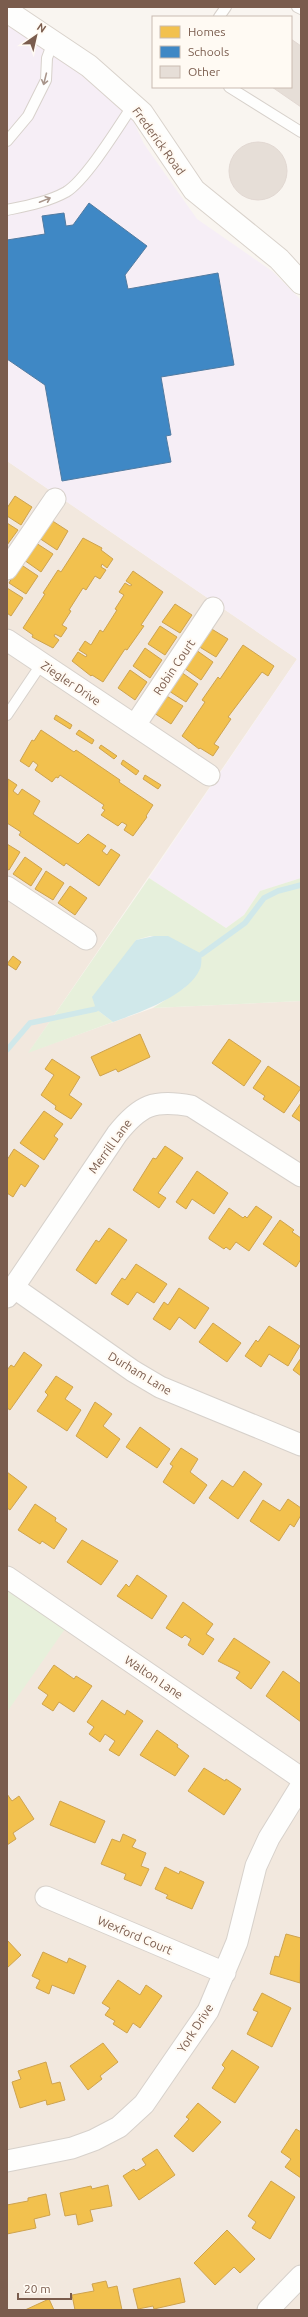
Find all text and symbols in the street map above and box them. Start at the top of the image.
north arrow [16,16,56,56]
legend [152,16,292,88]
text: N [35,20,48,35]
text: Homes [188,25,226,38]
text: Schools [188,45,229,58]
text: Other [188,65,221,78]
one-way arrow [40,73,48,86]
street label: Frederick Road [130,105,188,177]
one-way arrow [38,196,50,204]
street label: Robin Court [151,636,198,697]
street label: Ziegler Drive [39,658,103,708]
street label: Merrill Lane [86,1116,134,1176]
street label: Durham Lane [106,1349,174,1397]
street label: Walton Lane [122,1653,186,1701]
street label: Wexford Court [96,1913,175,1957]
street label: York Drive [175,2001,215,2055]
scale bar [18,2275,71,2301]
text: 20 m [24,2282,51,2295]

